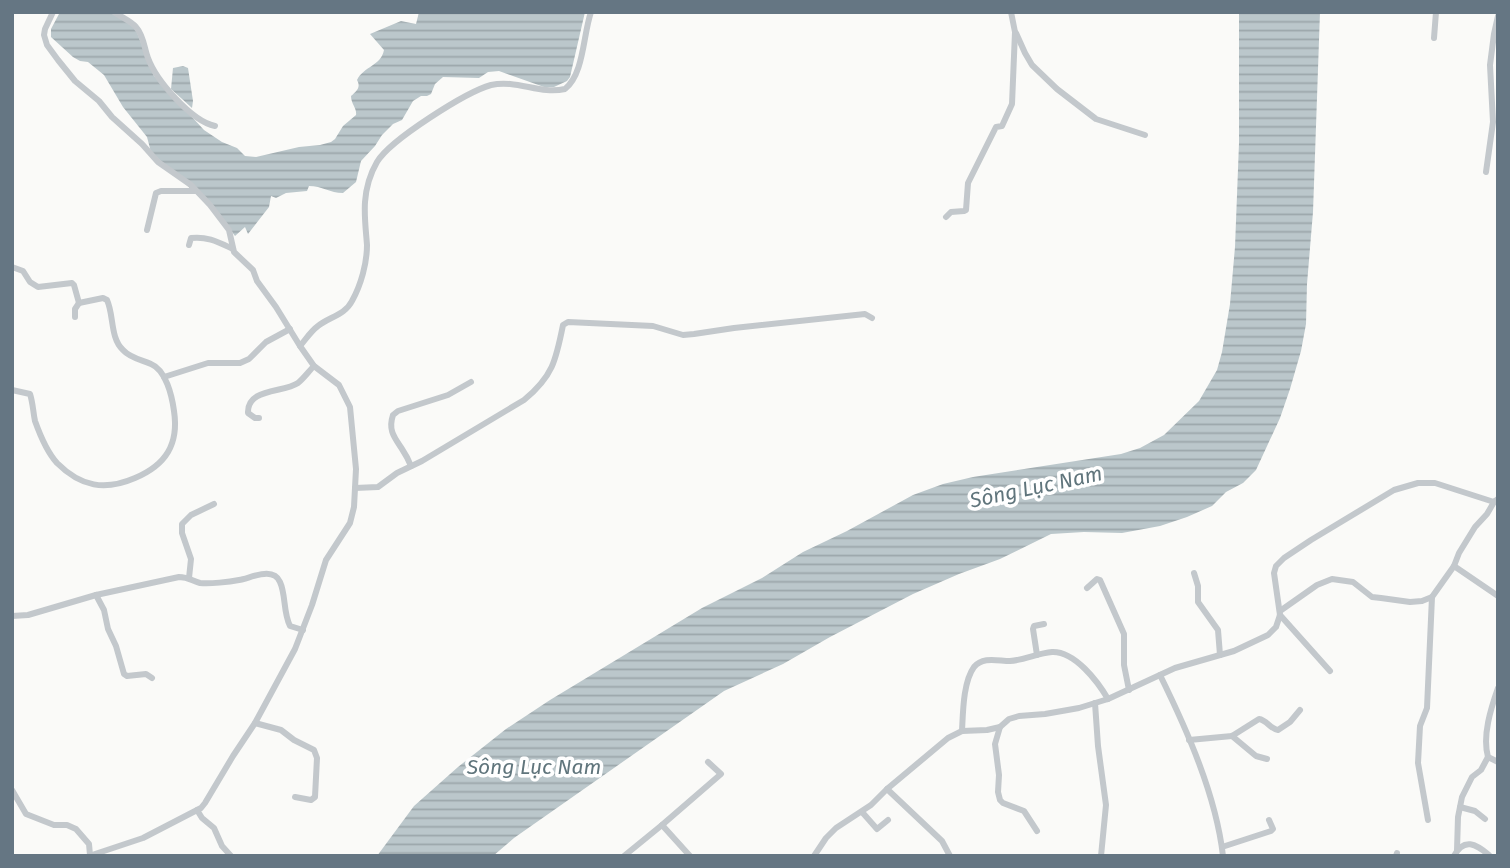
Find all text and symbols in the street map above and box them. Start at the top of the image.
water label: Sông Lục Nam [966,460,1105,514]
water label: Sông Lục Nam [466,754,601,780]

